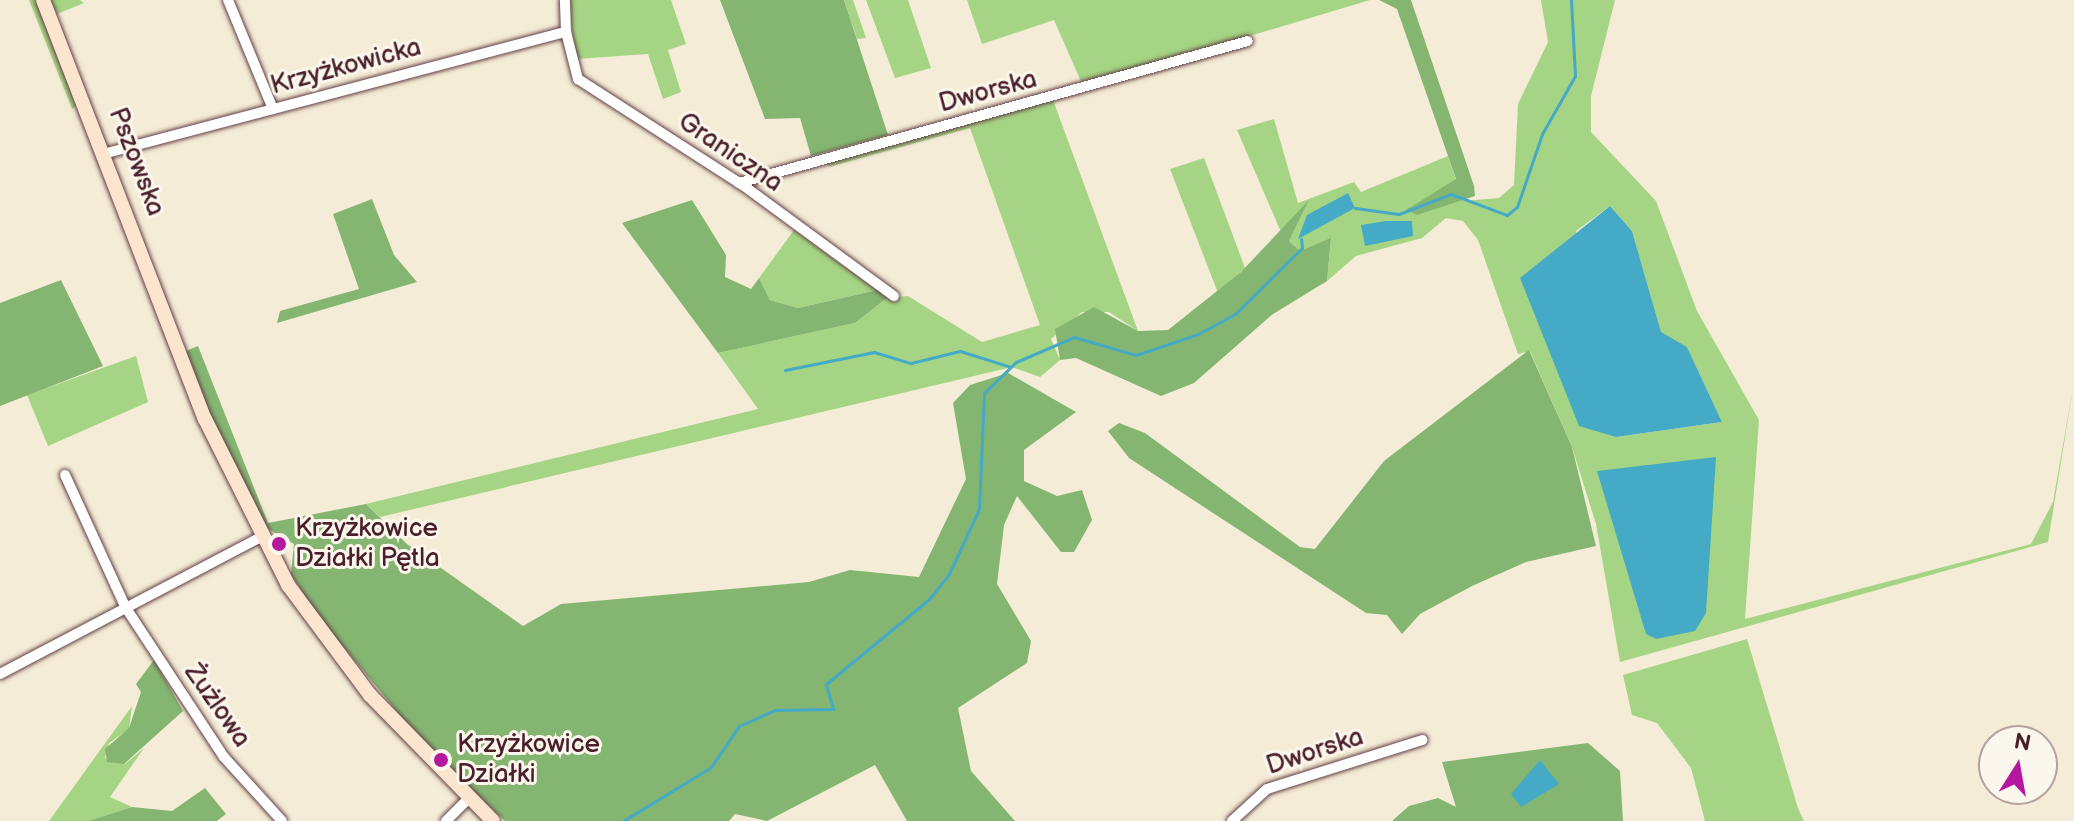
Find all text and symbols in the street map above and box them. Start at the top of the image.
street label: Krzyżkowicka [267,32,425,102]
street label: Dworska [936,64,1040,120]
street label: Pszowska [101,104,171,220]
street label: Graniczna [672,107,788,199]
place label: Krzyżkowice Działki Pętla [295,513,440,574]
marker: Krzyżkowice Działki Pętla [270,535,288,553]
street label: Żużlowa [177,658,257,754]
street label: Dworska [1263,722,1367,782]
north arrow [1978,725,2058,805]
text: N [2012,728,2033,758]
place label: Krzyżkowice Działki [457,729,600,790]
marker: Krzyżkowice Działki [432,751,450,769]

